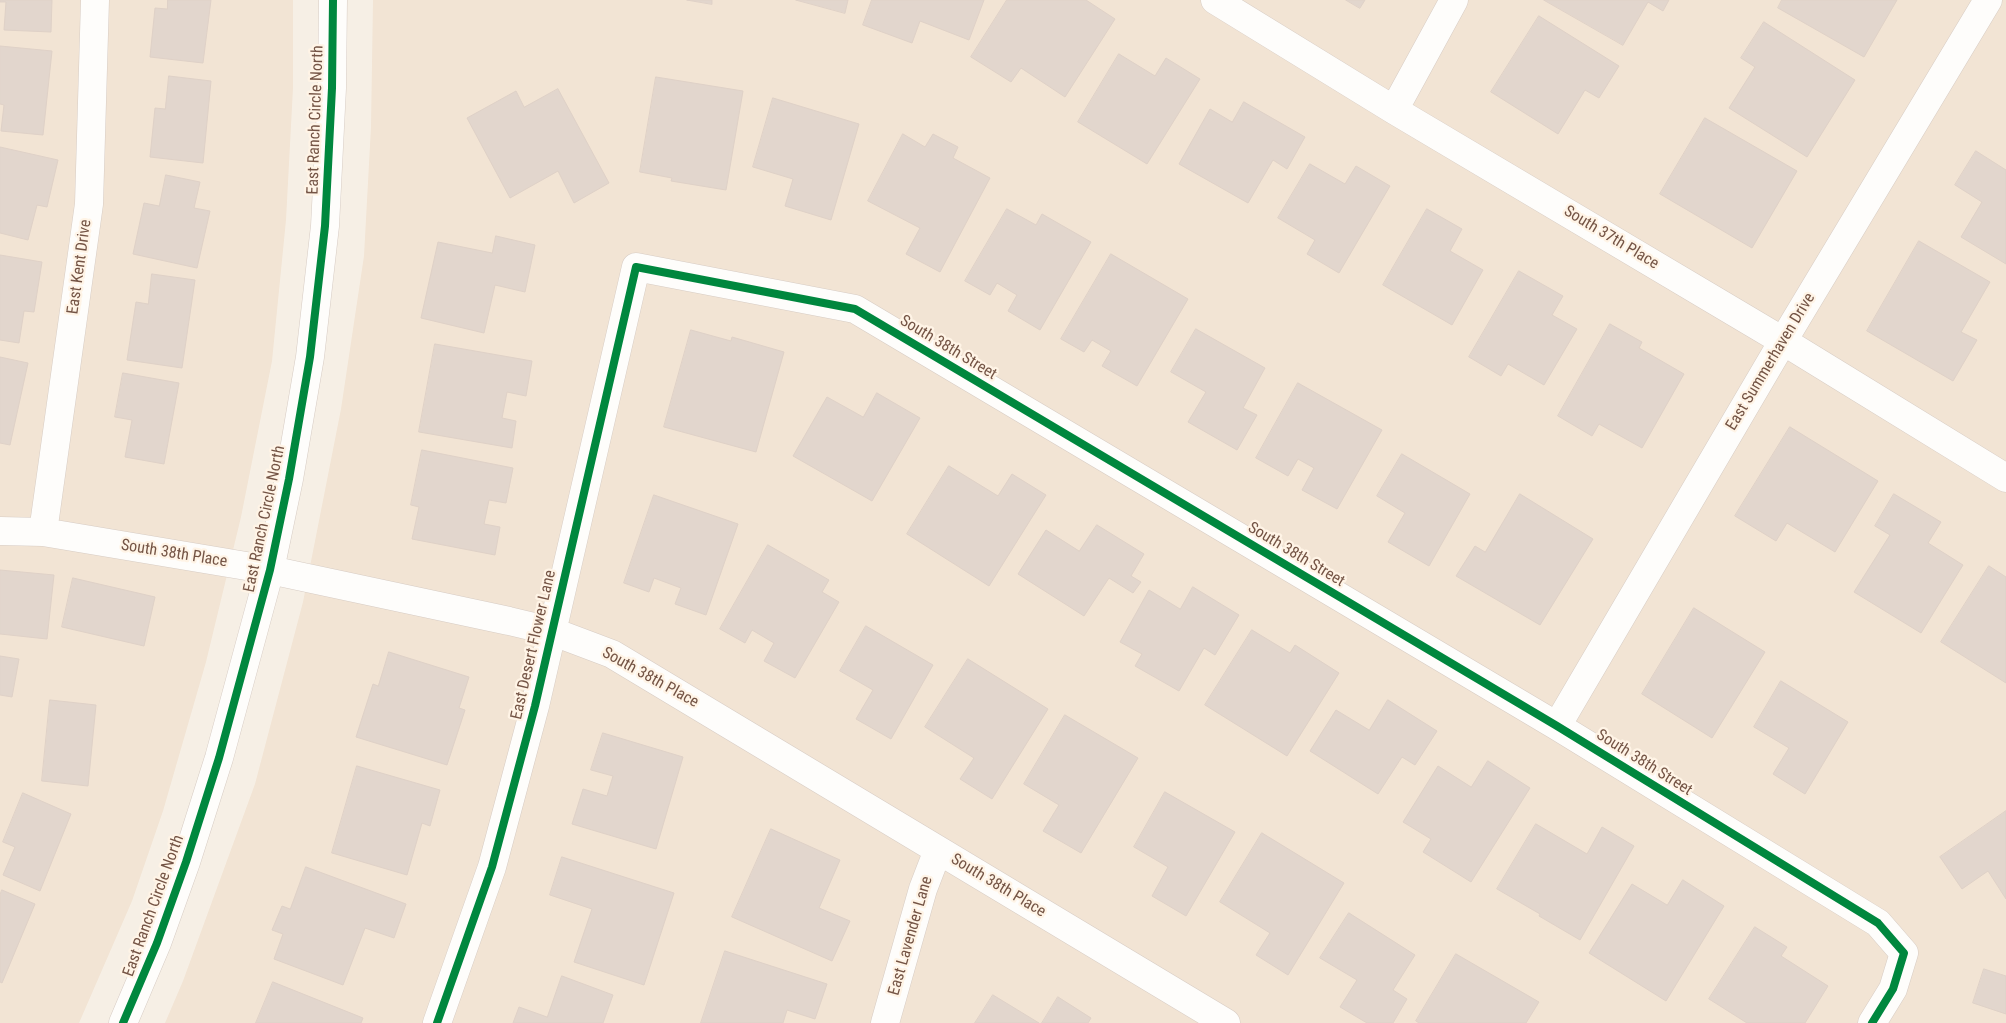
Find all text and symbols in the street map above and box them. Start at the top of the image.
street label: East Ranch Circle North [304,45,328,195]
street label: South 37th Place [1560,202,1662,274]
street label: East Kent Drive [64,218,96,316]
street label: East Summerhaven Drive [1722,290,1820,434]
street label: South 38th Street [896,312,1000,384]
street label: East Ranch Circle North [240,444,290,594]
street label: South 38th Street [1244,519,1348,591]
street label: South 38th Place [120,536,228,572]
street label: East Desert Flower Lane [507,568,561,722]
street label: South 38th Place [598,644,702,712]
street label: South 38th Street [1592,726,1696,800]
street label: East Ranch Circle North [119,833,189,979]
street label: South 38th Place [947,850,1049,922]
street label: East Lavender Lane [885,874,937,998]

